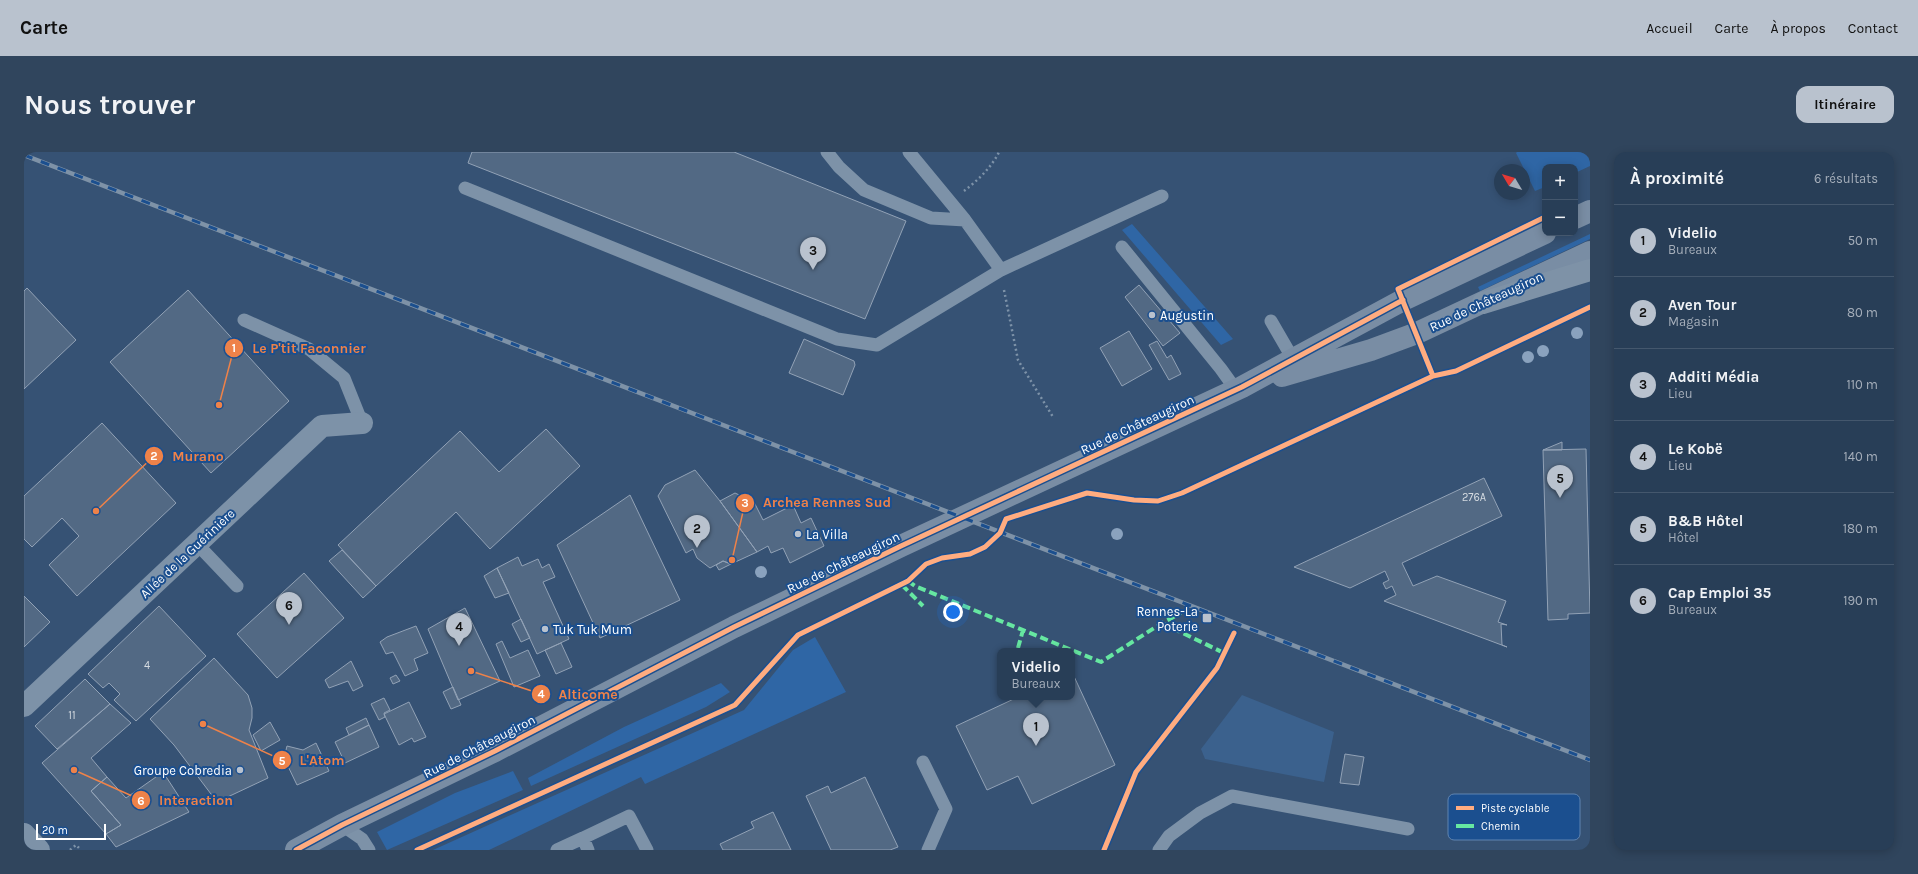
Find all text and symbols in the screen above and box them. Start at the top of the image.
text: Carte [20,17,68,39]
text: Accueil [1646,20,1693,37]
text: Carte [1715,20,1748,37]
text: À propos [1770,20,1826,37]
text: Contact [1848,20,1898,37]
button: Itinéraire [1796,86,1894,123]
text: Nous trouver [24,88,195,121]
north arrow [1494,164,1530,200]
map controls [1542,164,1578,236]
button: + [1542,164,1578,200]
text: À proximité [1630,168,1724,188]
text: 6 résultats [1814,171,1878,186]
button: − [1542,200,1578,236]
text: Videlio [1668,224,1717,242]
text: 1 [1641,233,1645,248]
text: 50 m [1848,233,1878,248]
pin: 3 [800,237,826,270]
text: Bureaux [1668,242,1717,257]
street label: Rue de Châteaugiron [1427,269,1545,334]
text: Aven Tour [1668,296,1736,314]
text: 2 [1639,305,1647,320]
text: 80 m [1847,305,1878,320]
place label: Augustin [1160,308,1214,323]
marker: Augustin [1147,310,1157,320]
text: Magasin [1668,314,1719,329]
callout: Le P'tit Faconnier [224,335,374,361]
text: Le P'tit Faconnier [252,340,366,357]
text: 1 [232,341,236,355]
text: Additi Média [1668,368,1759,386]
text: 3 [1639,377,1647,392]
text: 110 m [1846,377,1878,392]
text: Lieu [1668,386,1693,401]
street label: Rue de Châteaugiron [1078,392,1196,457]
text: Le Kobë [1668,440,1723,458]
callout: Murano [144,443,231,469]
text: Murano [172,448,224,465]
text: 2 [150,449,158,463]
text: 4 [1639,449,1647,464]
text: 140 m [1843,449,1878,464]
text: Lieu [1668,458,1693,473]
pin: 5 [1547,465,1573,498]
callout: Archea Rennes Sud [735,490,899,516]
house number: 276A [1462,491,1487,504]
text: Archea Rennes Sud [763,494,891,511]
text: 3 [741,496,749,510]
street label: Allée de la Guérinière [137,505,238,601]
text: B&B Hôtel [1668,512,1743,530]
pin: 2 [684,515,710,548]
text: 5 [1639,521,1647,536]
text: 180 m [1843,521,1878,536]
place label: La Villa [806,527,848,542]
street label: Rue de Châteaugiron [784,529,902,596]
marker: La Villa [793,529,803,539]
text: Hôtel [1668,530,1699,545]
text: Cap Emploi 35 [1668,584,1771,602]
pin: 6 [276,592,302,625]
text: 6 [1639,593,1647,608]
text: 190 m [1843,593,1878,608]
your location [943,602,963,622]
text: Bureaux [1668,602,1717,617]
place label: Rennes-La Poterie [1136,604,1198,634]
marker: Rennes-La Poterie [1201,612,1213,624]
pin: 4 [446,613,472,646]
place label: Tuk Tuk Mum [553,622,632,637]
marker: Tuk Tuk Mum [540,624,550,634]
popup [997,648,1075,700]
text: Videlio [1011,658,1061,676]
house number: 4 [144,659,150,672]
text: Bureaux [1011,676,1060,691]
callout: Alticome [531,681,626,707]
text: Alticome [558,686,618,703]
text: 4 [537,687,545,701]
house number: 11 [68,709,76,722]
street label: Rue de Châteaugiron [421,712,538,781]
pin: 1 [1023,713,1049,746]
callout: L'Atom [272,747,353,773]
text: L'Atom [300,752,344,769]
text: 5 [279,754,286,768]
place label: Groupe Cobredia [134,763,232,778]
marker: Groupe Cobredia [235,765,245,775]
callout: Interaction [131,787,241,813]
text: Interaction [159,792,233,809]
text: 6 [137,794,145,808]
legend [1448,794,1580,840]
text: Piste cyclable [1481,802,1550,815]
text: Chemin [1481,820,1520,833]
scale bar [36,822,106,841]
text: 20 m [42,824,68,837]

